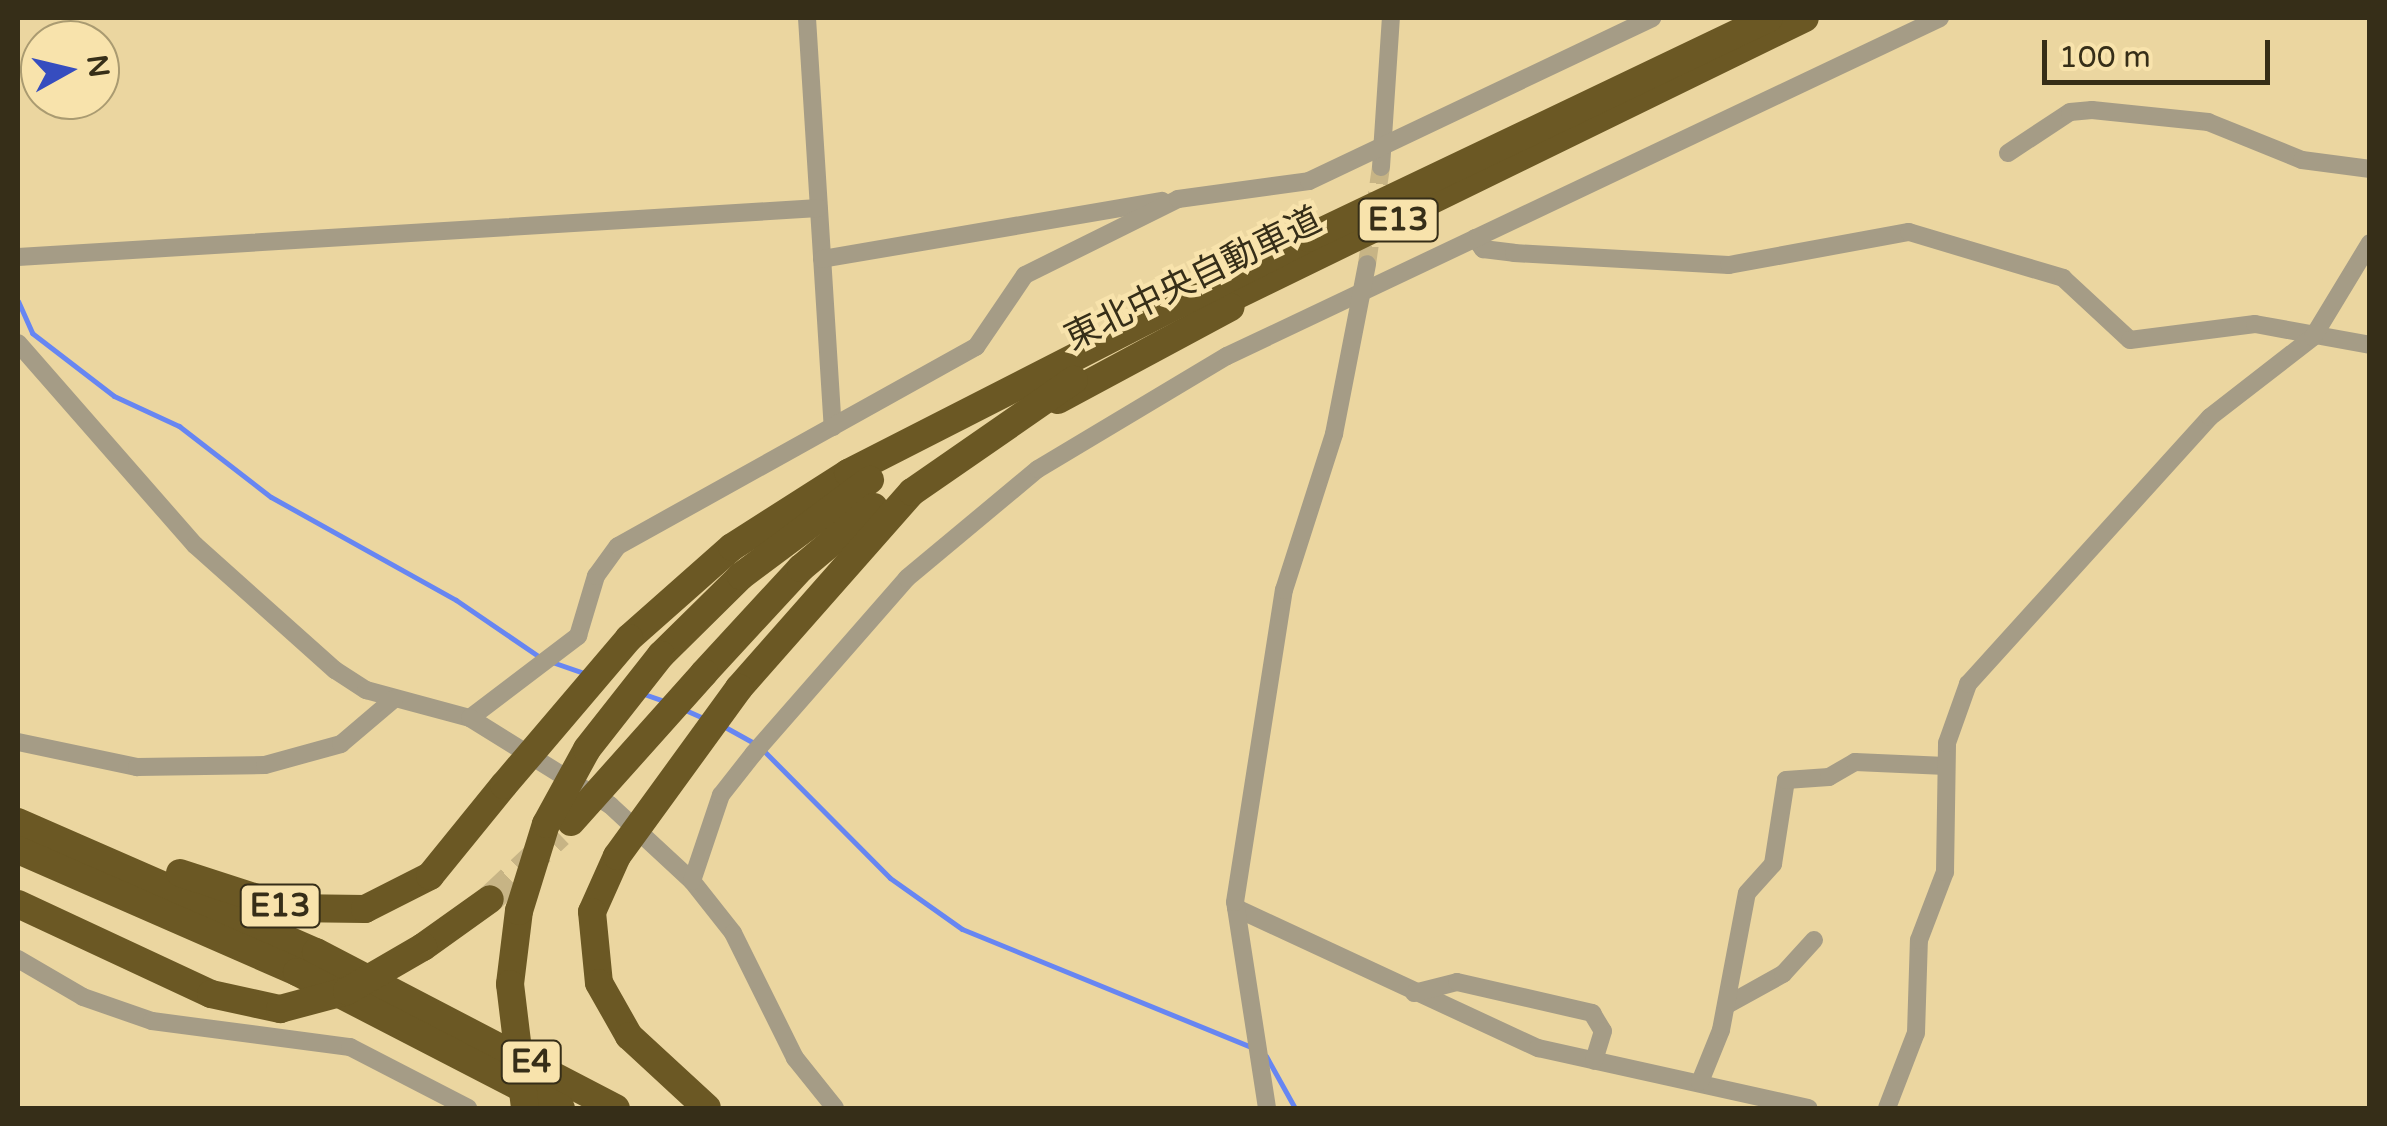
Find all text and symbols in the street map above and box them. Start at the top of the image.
north arrow [20,20,120,120]
scale bar [2047,20,2274,82]
text: 100 m [2059,39,2151,76]
text: N [79,53,116,80]
road number: E13 [1356,193,1440,247]
street label: 東北中央自動車道 [1058,199,1328,359]
road number: E13 [238,879,322,933]
road number: E4 [498,1035,564,1089]

